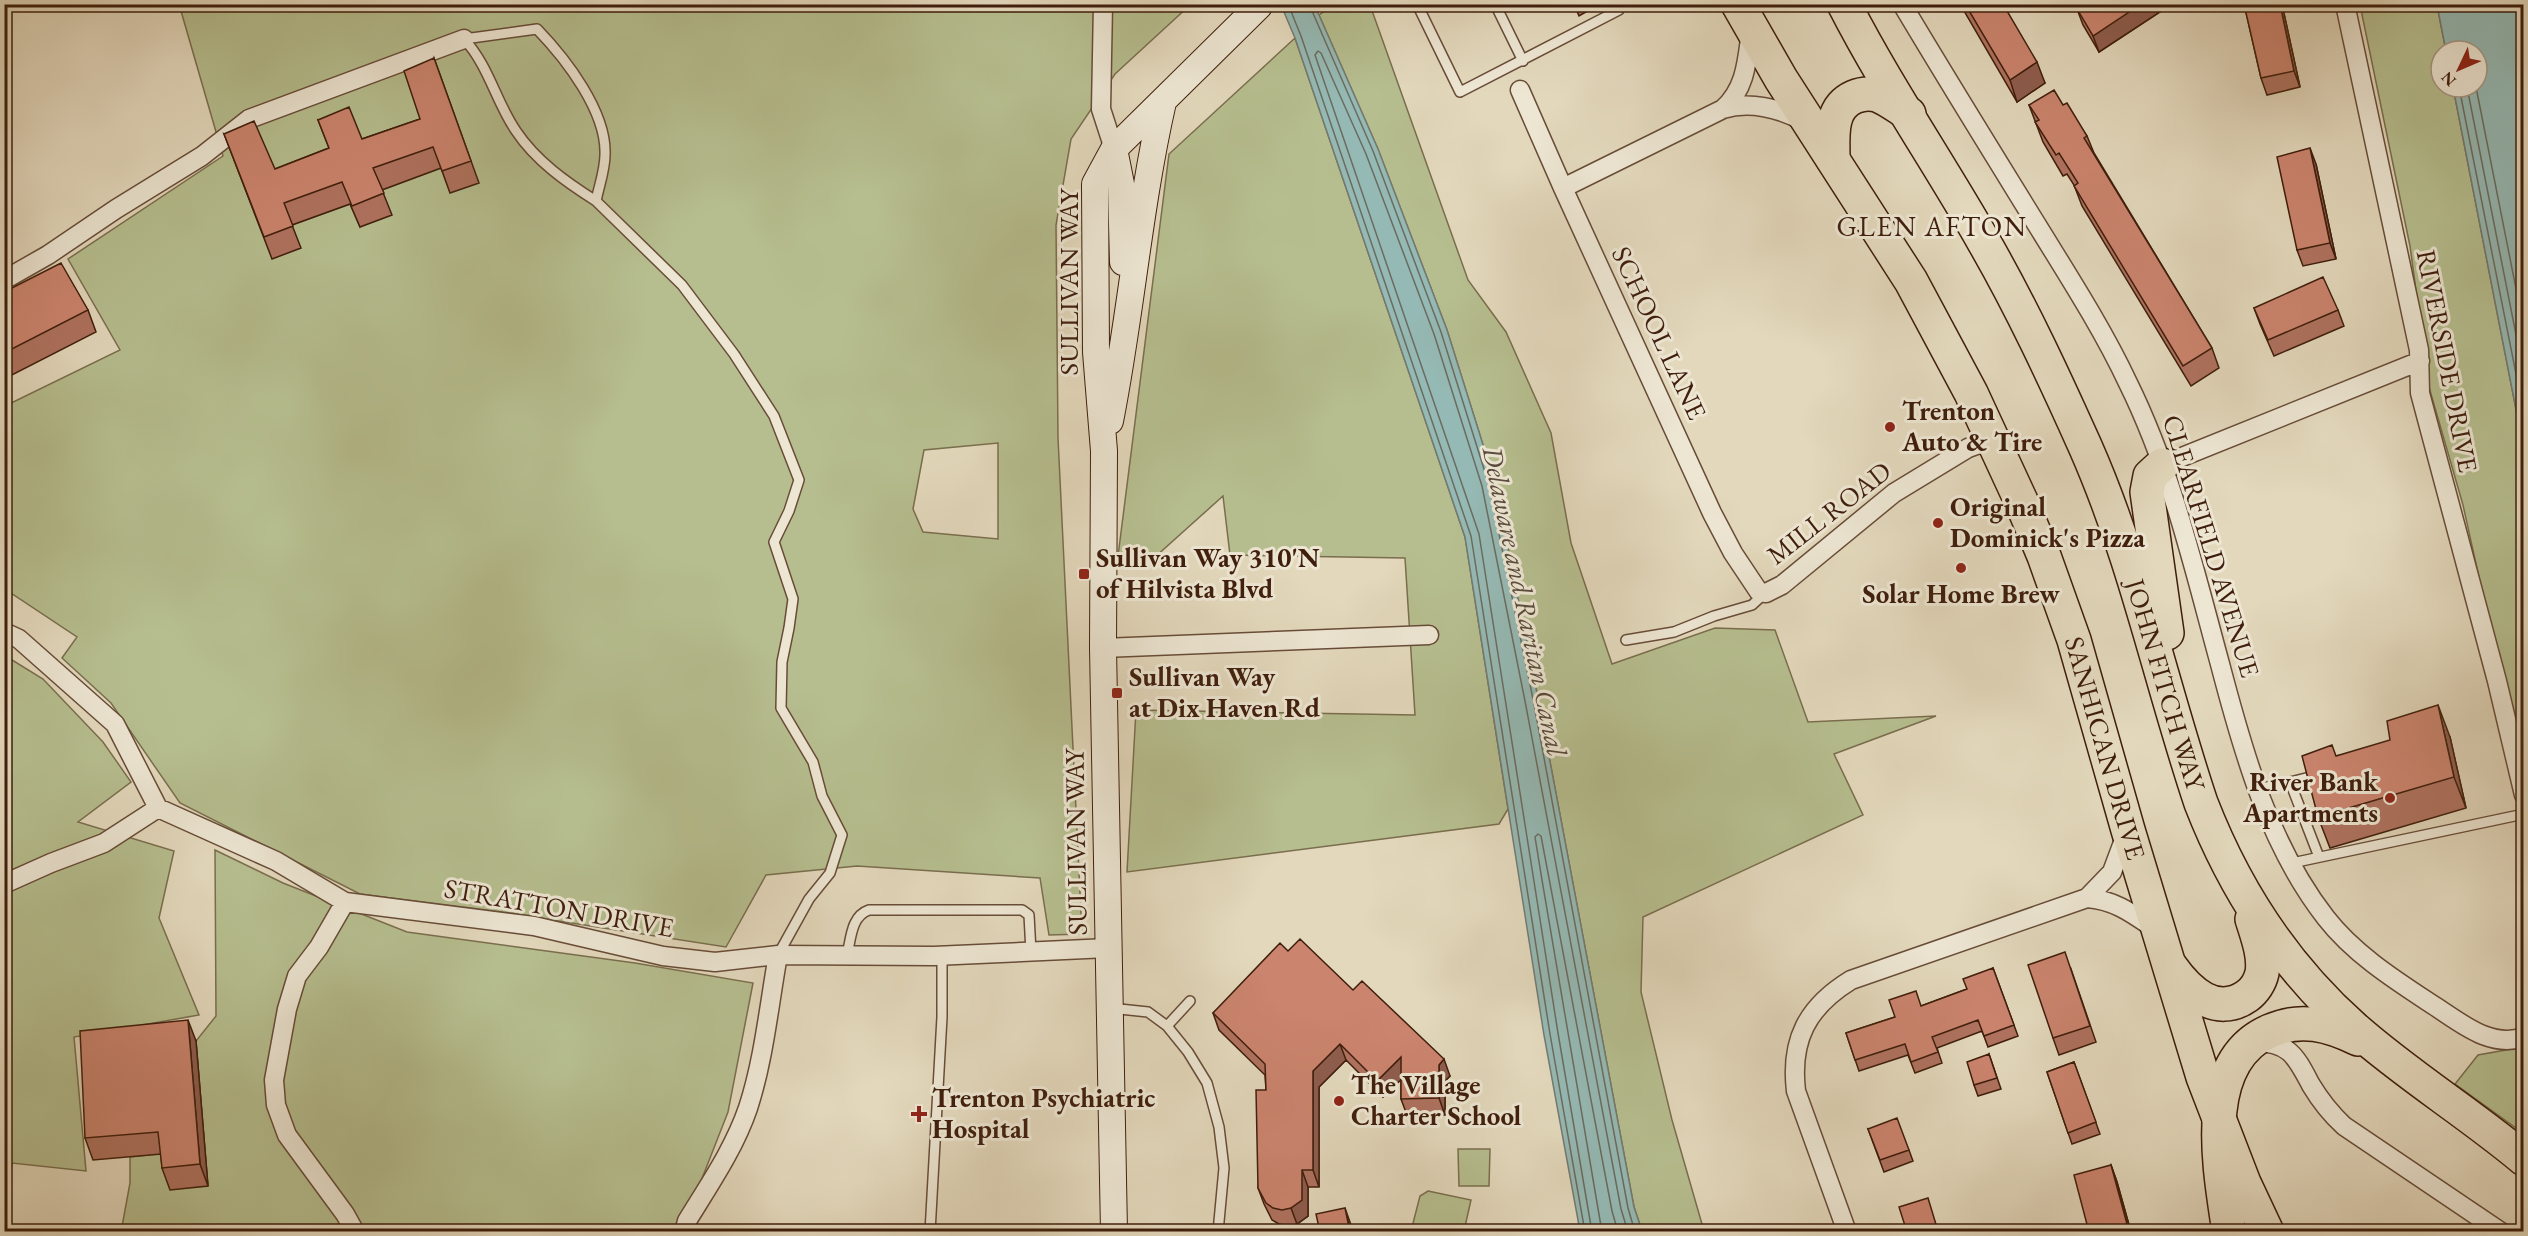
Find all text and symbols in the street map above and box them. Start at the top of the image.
north arrow [2429,39,2489,99]
text: N [2436,67,2461,91]
street label: SULLIVAN WAY [1051,187,1086,375]
district label: GLEN AFTON [1837,208,2027,244]
street label: SCHOOL LANE [1604,241,1715,425]
street label: RIVERSIDE DRIVE [2409,247,2486,475]
place label: Trenton Auto & Tire [1901,393,2042,459]
street label: CLEARFIELD AVENUE [2155,410,2268,681]
marker: Trenton Auto & Tire [1883,420,1897,434]
water label: Delaware and Raritan Canal [1474,442,1576,760]
street label: MILL ROAD [1759,453,1898,572]
place label: Original Dominick's Pizza [1950,489,2145,555]
marker: Original Dominick's Pizza [1931,516,1945,530]
place label: Sullivan Way 310'N of Hilvista Blvd [1096,540,1320,606]
marker: Solar Home Brew [1954,561,1968,575]
marker: Sullivan Way 310'N of Hilvista Blvd [1077,567,1091,581]
street label: JOHN FITCH WAY [2117,573,2214,796]
place label: Solar Home Brew [1862,576,2060,611]
street label: SANHICAN DRIVE [2057,632,2154,864]
place label: Sullivan Way at Dix Haven Rd [1129,659,1320,725]
marker: Sullivan Way at Dix Haven Rd [1110,686,1124,700]
street label: SULLIVAN WAY [1056,747,1095,936]
place label: River Bank Apartments [2242,764,2379,830]
marker: River Bank Apartments [2383,791,2397,805]
street label: STRATTON DRIVE [442,870,677,945]
place label: The Village Charter School [1351,1067,1522,1133]
place label: Trenton Psychiatric Hospital [932,1080,1155,1146]
marker: The Village Charter School [1332,1094,1346,1108]
marker: Trenton Psychiatric Hospital [910,1105,928,1123]

